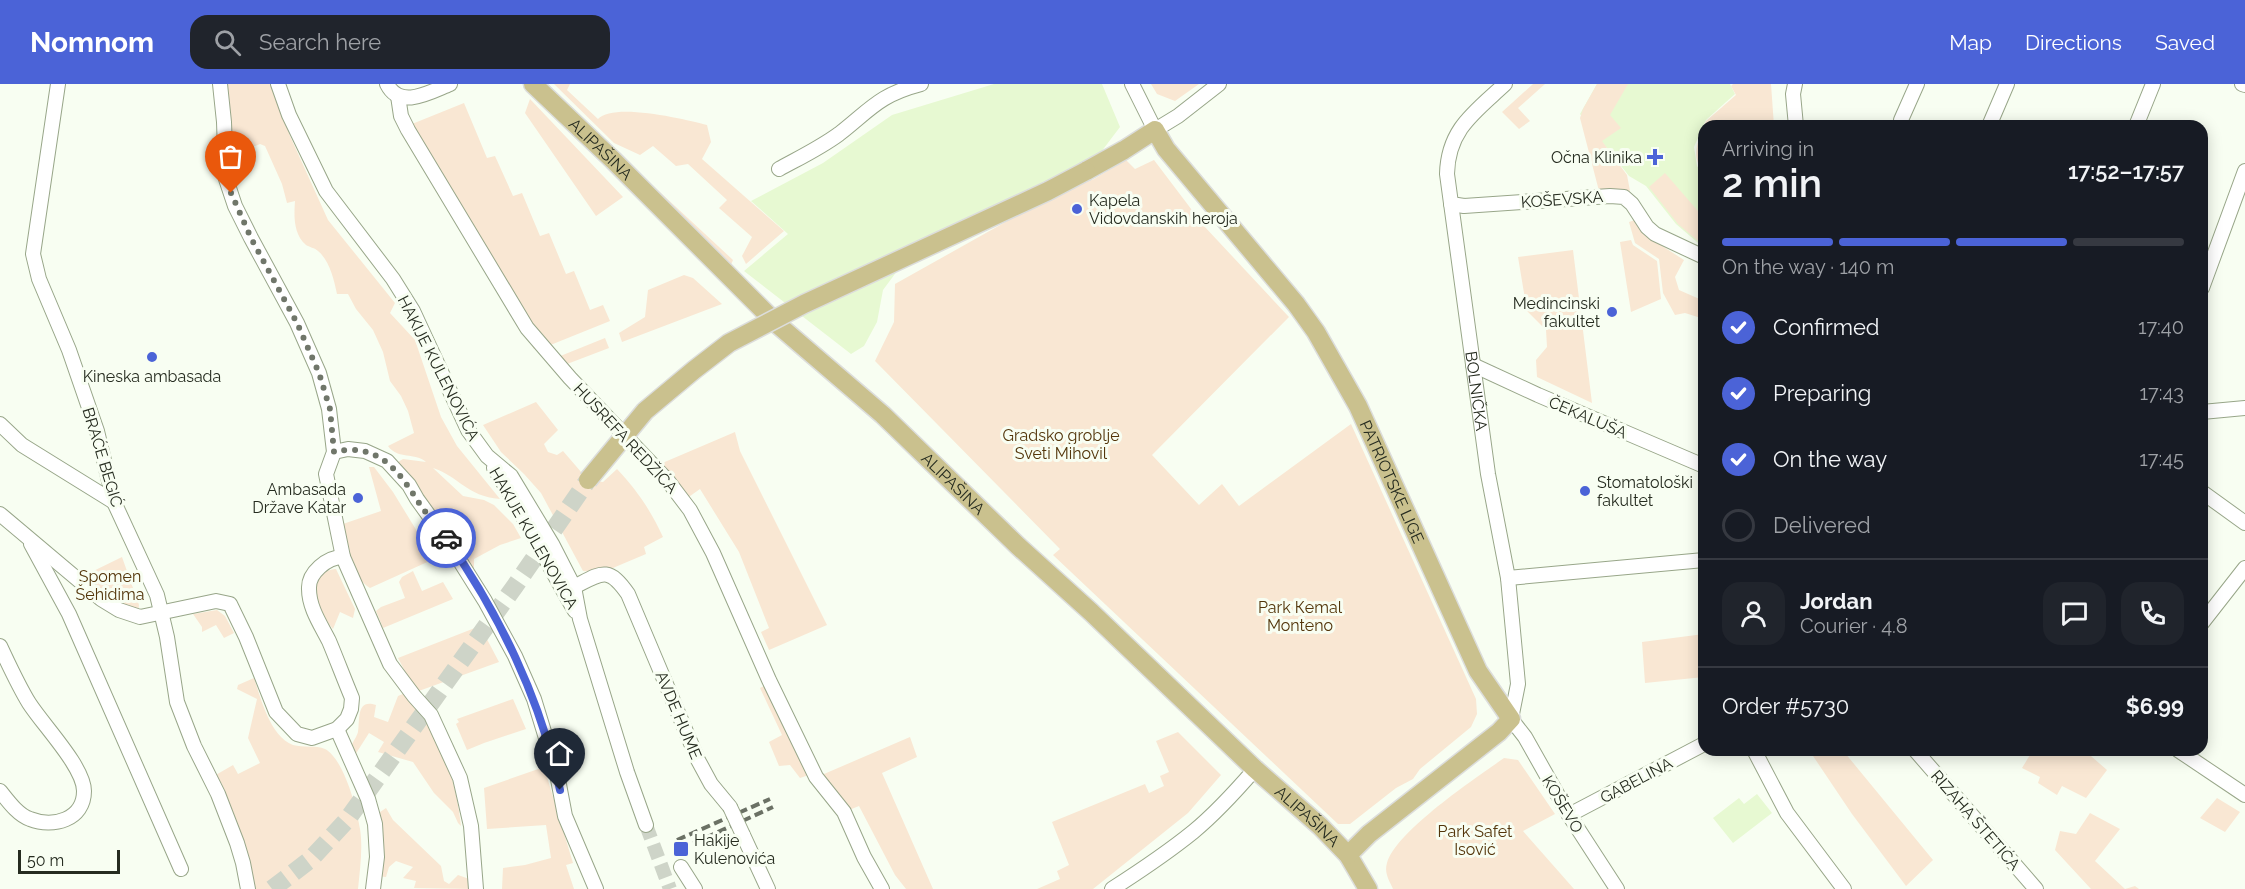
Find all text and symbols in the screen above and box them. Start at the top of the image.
search box [190,15,610,69]
text: Nomnom [30,26,154,59]
icon: search [211,26,244,59]
text: Search here [259,29,381,55]
text: Map [1949,30,1992,55]
text: Directions [2025,30,2122,55]
text: Saved [2155,30,2215,55]
street label: ALIPAŠINA [565,114,637,184]
pin [205,131,256,193]
text: Arriving in [1722,137,1814,161]
icon: bag [214,140,247,173]
place label: Očna Klinika [1551,148,1642,167]
marker: Očna Klinika [1646,148,1664,166]
text: 17:52–17:57 [2068,158,2184,184]
text: 2 min [1722,160,1822,206]
street label: KOŠEVSKA [1520,186,1604,212]
place label: Kapela Vidovdanskih heroja [1089,191,1238,228]
marker: Kapela Vidovdanskih heroja [1070,202,1084,216]
text: On the way · 140 m [1722,255,1894,279]
street label: HAKIJE KULENOVIĆA [394,292,484,444]
place label: Medincinski fakultet [1513,294,1601,331]
marker: Medincinski fakultet [1605,305,1619,319]
icon: check [1722,311,1755,344]
text: Confirmed [1773,314,1880,340]
text: 17:40 [2138,315,2184,339]
marker: Kineska ambasada [145,350,159,364]
street label: BOLNIČKA [1461,350,1491,432]
place label: Kineska ambasada [83,367,221,386]
icon: check [1722,377,1755,410]
street label: HUSREFA REDŽIĆA [570,379,682,497]
text: Preparing [1773,380,1871,406]
text: 17:43 [2139,381,2184,405]
street label: ČEKALUŠA [1546,392,1630,443]
street label: BRAĆE BEGIĆ [78,405,128,509]
street label: PATRIOTSKE LIGE [1356,417,1428,546]
park label: Gradsko groblje Sveti Mihovil [1002,426,1120,463]
icon: check [1722,443,1755,476]
text: On the way [1773,446,1887,472]
text: 17:45 [2139,447,2184,471]
street label: ALIPAŠINA [917,449,989,519]
street label: HAKIJE KULENOVICA [485,464,582,613]
place label: Stomatološki fakultet [1597,473,1693,510]
place label: Ambasada Države Katar [252,480,346,517]
marker: Stomatološki fakultet [1578,484,1592,498]
marker: Ambasada Države Katar [351,491,365,505]
courier [416,508,476,568]
text: Delivered [1773,512,1871,538]
icon: car [430,522,463,555]
park label: Spomen Šehidima [76,567,144,604]
button: person [1722,582,1785,645]
button: chat [2043,582,2106,645]
button: phone [2121,582,2184,645]
text: Jordan [1800,588,1872,614]
park label: Park Кemal Monteno [1258,598,1343,635]
text: Courier · 4.8 [1800,614,1908,638]
street label: AVDE HUME [651,668,706,762]
text: Order #5730 [1722,693,1849,719]
text: $6.99 [2126,693,2184,719]
pin [534,728,585,790]
icon: home [543,737,576,770]
street label: GABELINA [1597,753,1676,807]
street label: RIZAHA ŠTETIĆA [1927,766,2025,874]
street label: KOŠEVO [1538,772,1588,836]
street label: ALIPAŠINA [1271,782,1344,851]
park label: Park Safet Isović [1438,822,1513,859]
place label: Hakije Kulenovića [694,831,775,868]
marker: Hakije Kulenovića [672,840,690,858]
scale bar [18,847,120,874]
text: 50 m [27,851,64,870]

